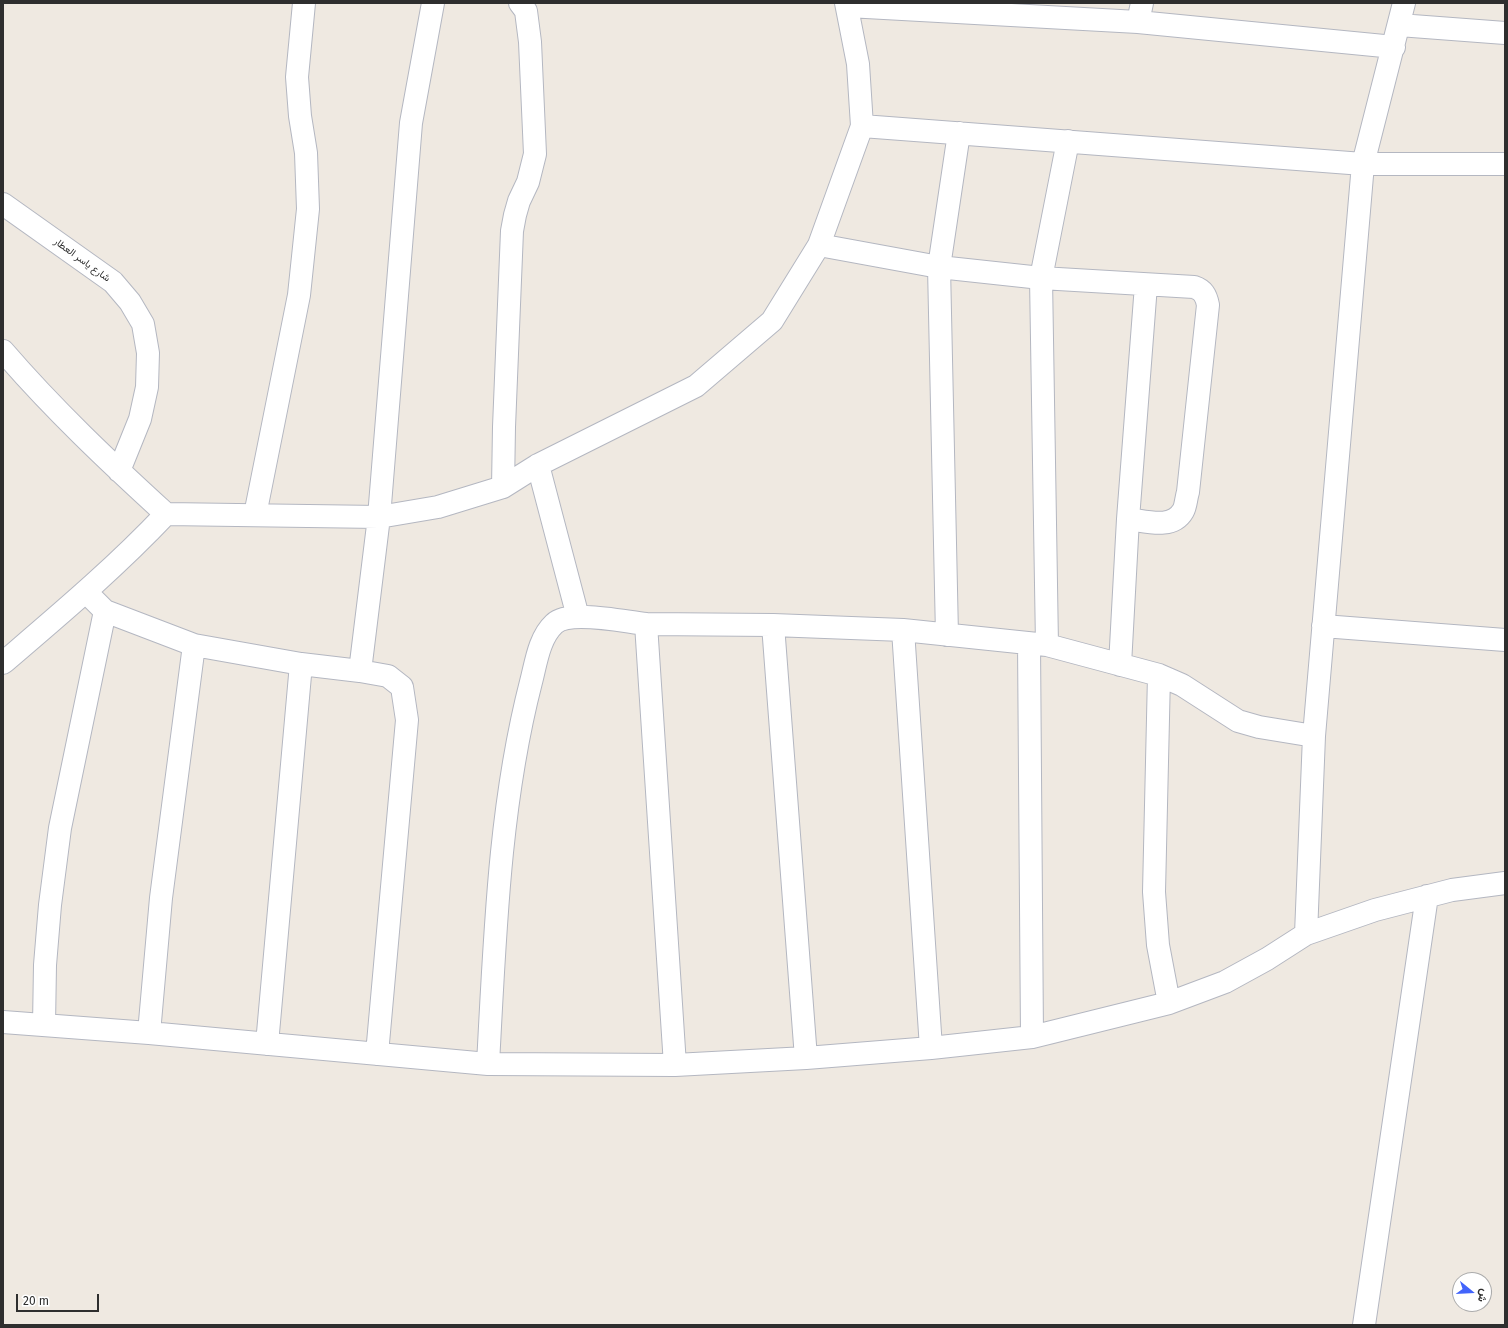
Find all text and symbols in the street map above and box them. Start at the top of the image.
street label: شارع ياسر العطار [52,236,112,284]
north arrow [1452,1272,1492,1312]
scale bar [18,1286,101,1312]
text: ش [1475,1287,1491,1304]
text: 20 m [23,1294,49,1308]

